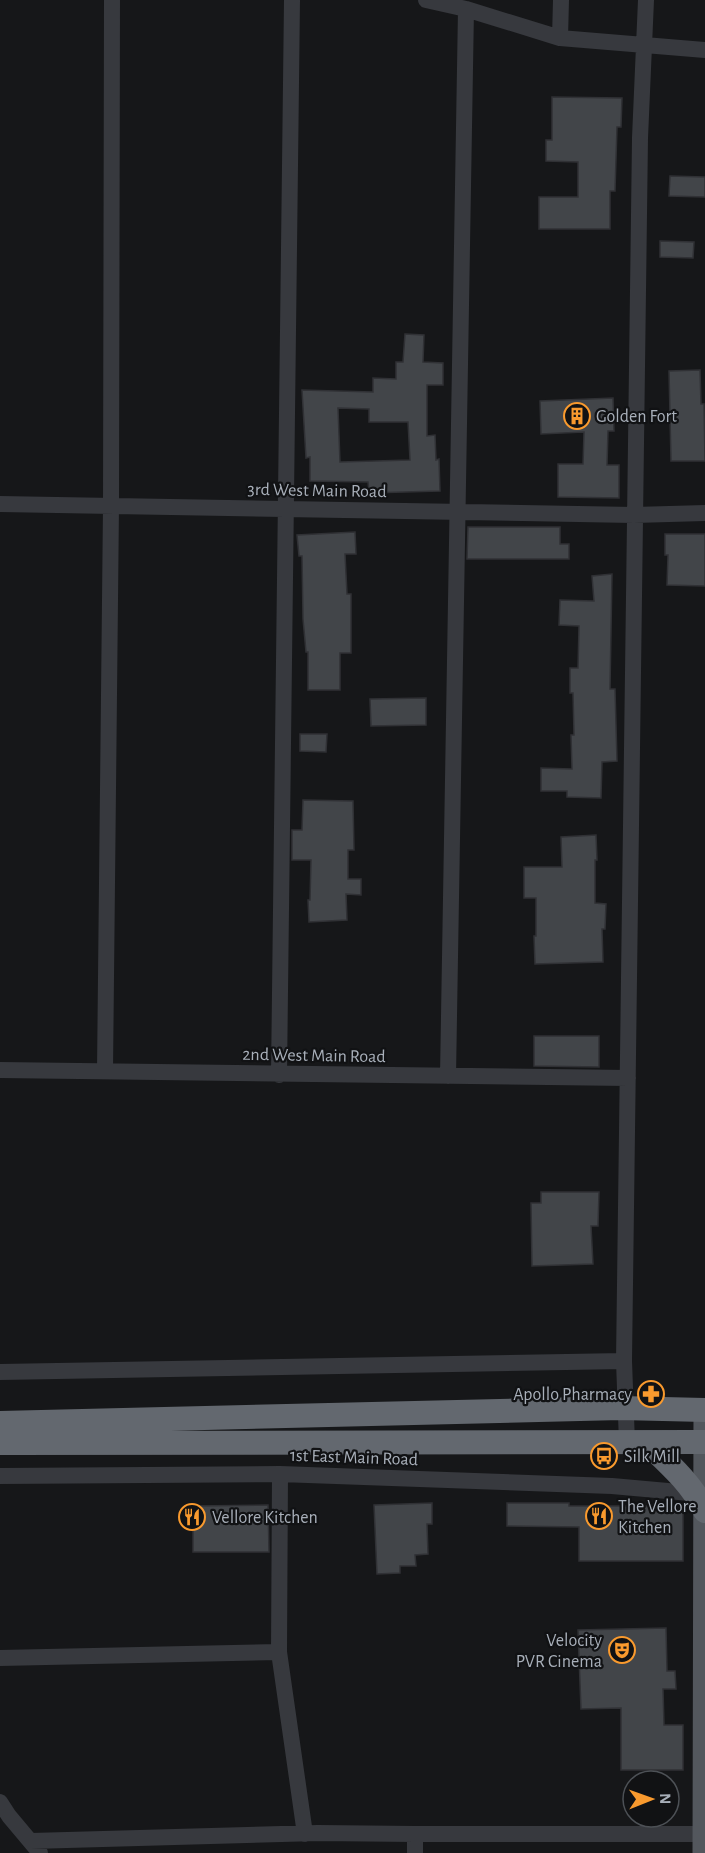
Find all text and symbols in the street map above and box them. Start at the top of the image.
building icon: Golden Fort [562,401,592,431]
place label: Golden Fort [596,408,677,426]
street label: 3rd West Main Road [247,481,387,501]
street label: 2nd West Main Road [242,1046,386,1066]
pharmacy icon: Apollo Pharmacy [636,1379,666,1409]
place label: Apollo Pharmacy [513,1386,632,1404]
bus stop icon: Silk Mill [589,1441,619,1471]
street label: 1st East Main Road [290,1447,418,1469]
place label: Silk Mill [624,1448,680,1466]
place label: The Vellore Kitchen [618,1498,697,1537]
restaurant icon: The Vellore Kitchen [584,1501,614,1531]
restaurant icon: Vellore Kitchen [177,1502,207,1532]
place label: Vellore Kitchen [212,1509,318,1527]
place label: Velocity PVR Cinema [516,1632,602,1671]
theatre icon: Velocity PVR Cinema [607,1635,637,1665]
north arrow [621,1769,681,1829]
text: N [657,1793,673,1804]

